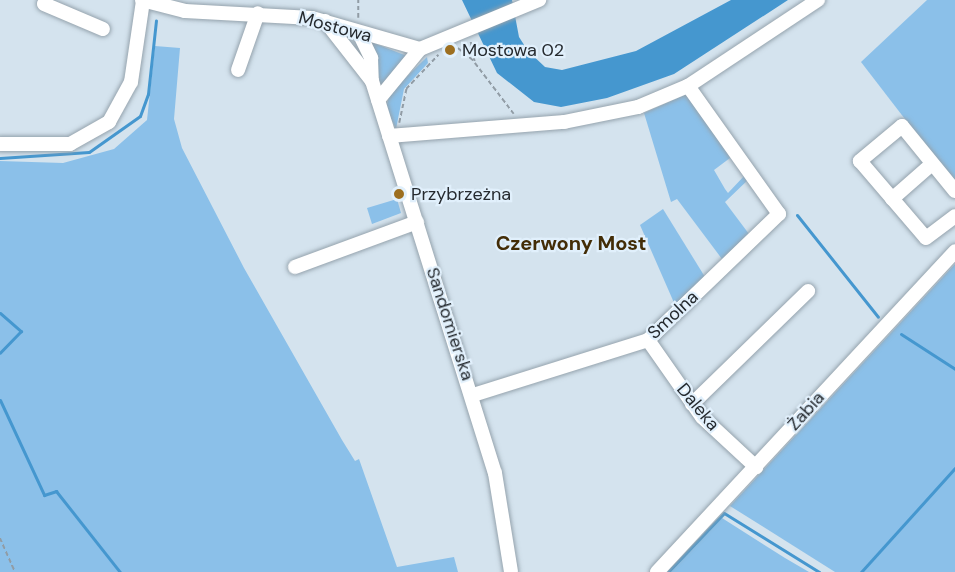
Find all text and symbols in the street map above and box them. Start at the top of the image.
street label: Mostowa [296,7,374,47]
place label: Mostowa 02 [462,39,564,61]
marker: Mostowa 02 [443,43,457,57]
place label: Przybrzeżna [411,183,511,205]
marker: Przybrzeżna [392,187,406,201]
district label: Czerwony Most [496,231,646,255]
street label: Sandomierska [422,265,478,383]
street label: Smolna [643,286,703,344]
street label: Daleka [672,379,724,435]
street label: Żabia [783,387,829,435]

